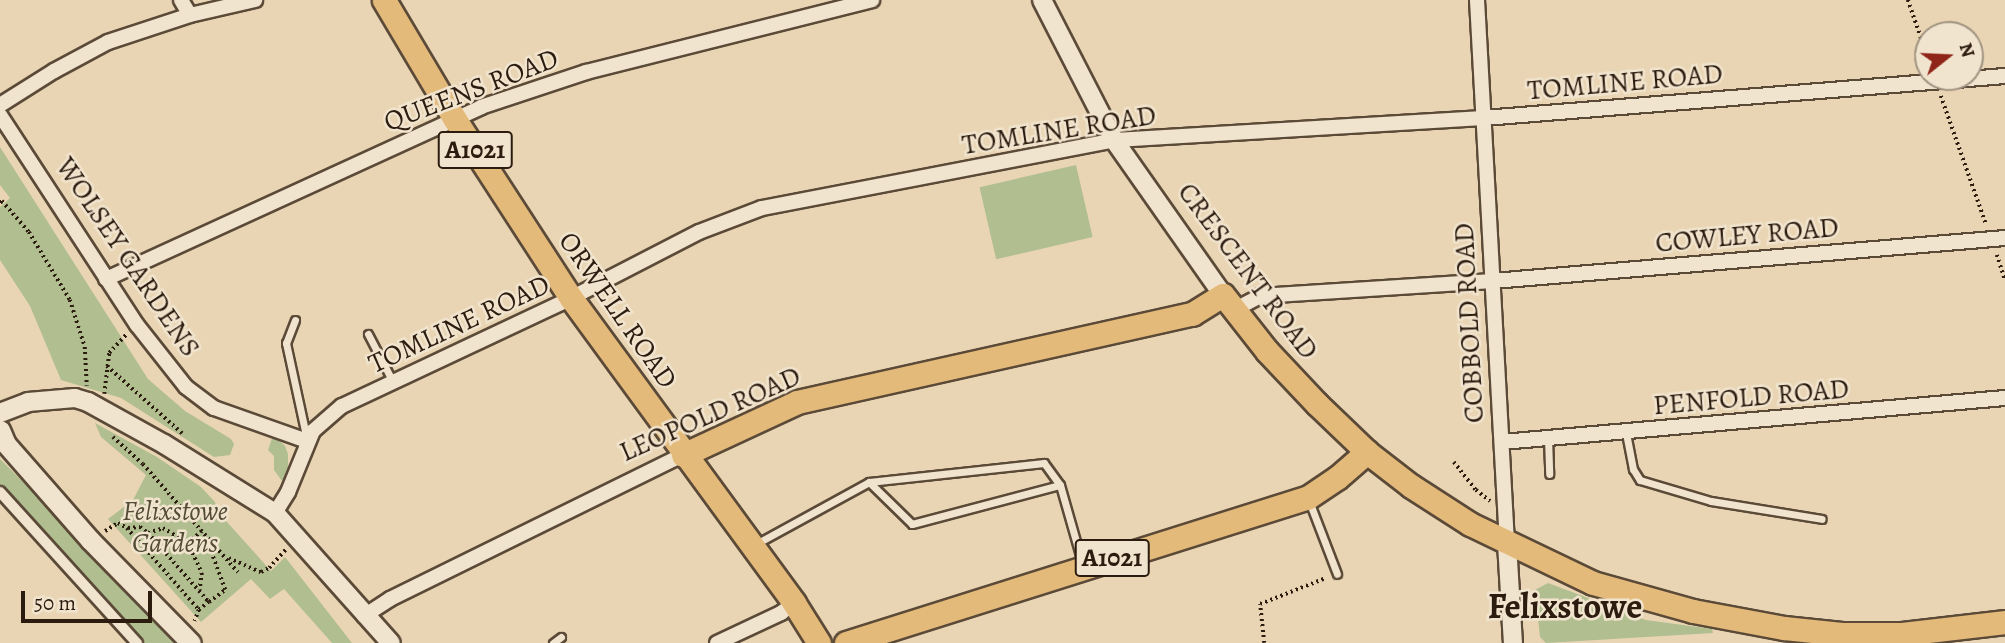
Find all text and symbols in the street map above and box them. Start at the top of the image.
north arrow [1914,21,1984,91]
text: N [1953,40,1982,61]
street label: QUEENS ROAD [379,41,563,139]
street label: TOMLINE ROAD [1526,57,1724,107]
street label: TOMLINE ROAD [960,98,1158,162]
road number: A1021 [436,127,514,172]
street label: WOLSEY GARDENS [49,151,207,363]
street label: CRESCENT ROAD [1171,176,1325,366]
street label: COWLEY ROAD [1654,210,1840,260]
street label: COBBOLD ROAD [1447,222,1491,424]
street label: ORWELL ROAD [552,225,684,395]
street label: TOMLINE ROAD [363,267,555,381]
street label: LEOPOLD ROAD [614,359,806,469]
street label: PENFOLD ROAD [1652,372,1850,422]
park label: Felixstowe Gardens [122,494,228,560]
road number: A1021 [1074,536,1150,580]
scale bar [24,576,156,620]
district label: Felixstowe [1488,585,1642,627]
text: 50 m [34,589,76,617]

